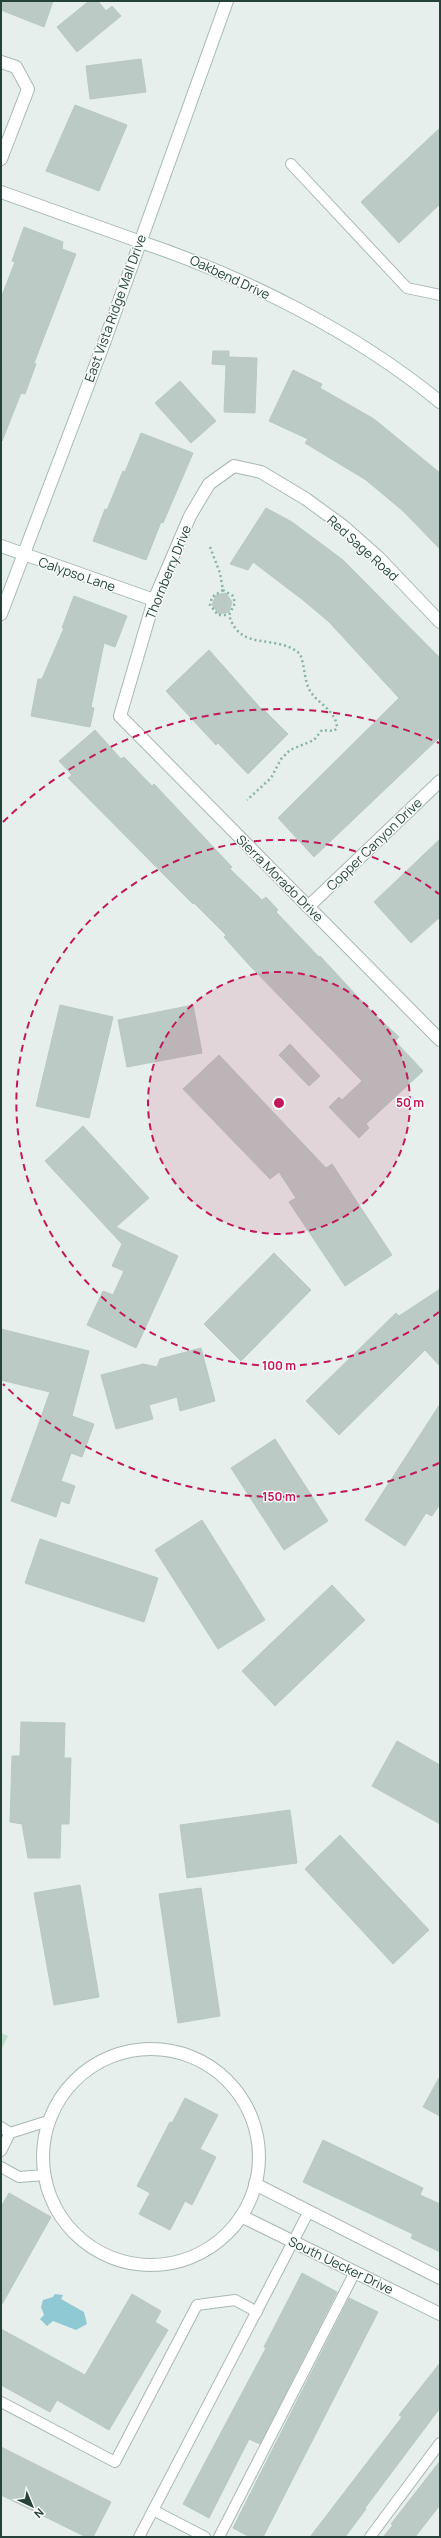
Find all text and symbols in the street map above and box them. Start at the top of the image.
street label: East Vista Ridge Mall Drive [80,231,150,384]
street label: Oakbend Drive [187,251,273,304]
street label: Red Sage Road [324,511,402,585]
street label: Thornberry Drive [141,522,195,622]
street label: Calypso Lane [36,552,118,596]
street label: Copper Canyon Drive [322,793,426,894]
street label: Sierra Morado Drive [233,831,328,926]
text: 50 m [396,1094,424,1111]
centre of rings [272,1096,286,1110]
text: 100 m [262,1357,296,1374]
text: 150 m [262,1488,296,1505]
street label: South Uecker Drive [286,2232,397,2298]
north arrow [12,2486,52,2526]
text: N [31,2505,47,2522]

